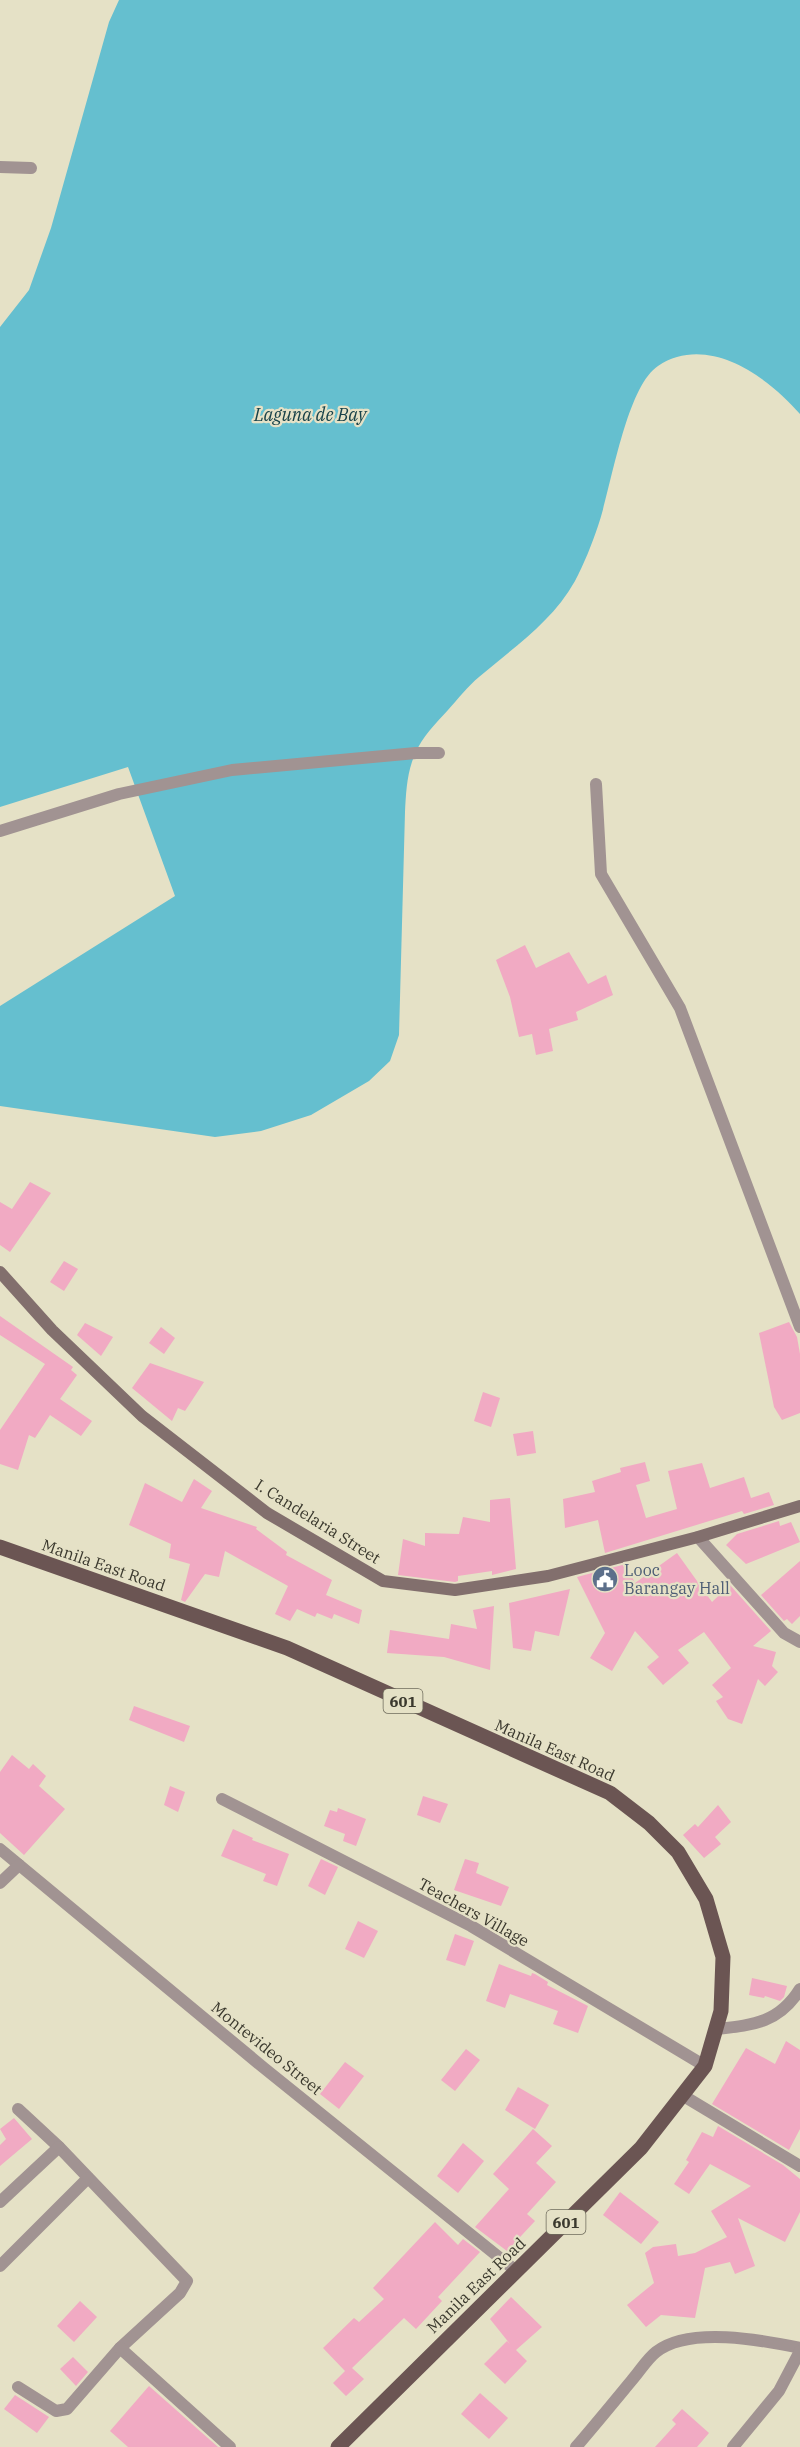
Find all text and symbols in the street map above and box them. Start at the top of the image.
water label: Laguna de Bay [253,403,368,426]
street label: I. Candelaria Street [252,1474,385,1568]
street label: Manila East Road [40,1534,169,1596]
place label: Looc Barangay Hall [624,1560,730,1598]
public building icon: Looc Barangay Hall [590,1564,620,1594]
road number: 601 [384,1689,422,1713]
street label: Manila East Road [492,1715,618,1786]
street label: Teachers Village [415,1873,533,1951]
street label: Montevideo Street [207,1997,327,2099]
road number: 601 [546,2210,586,2234]
street label: Manila East Road [423,2233,530,2337]

